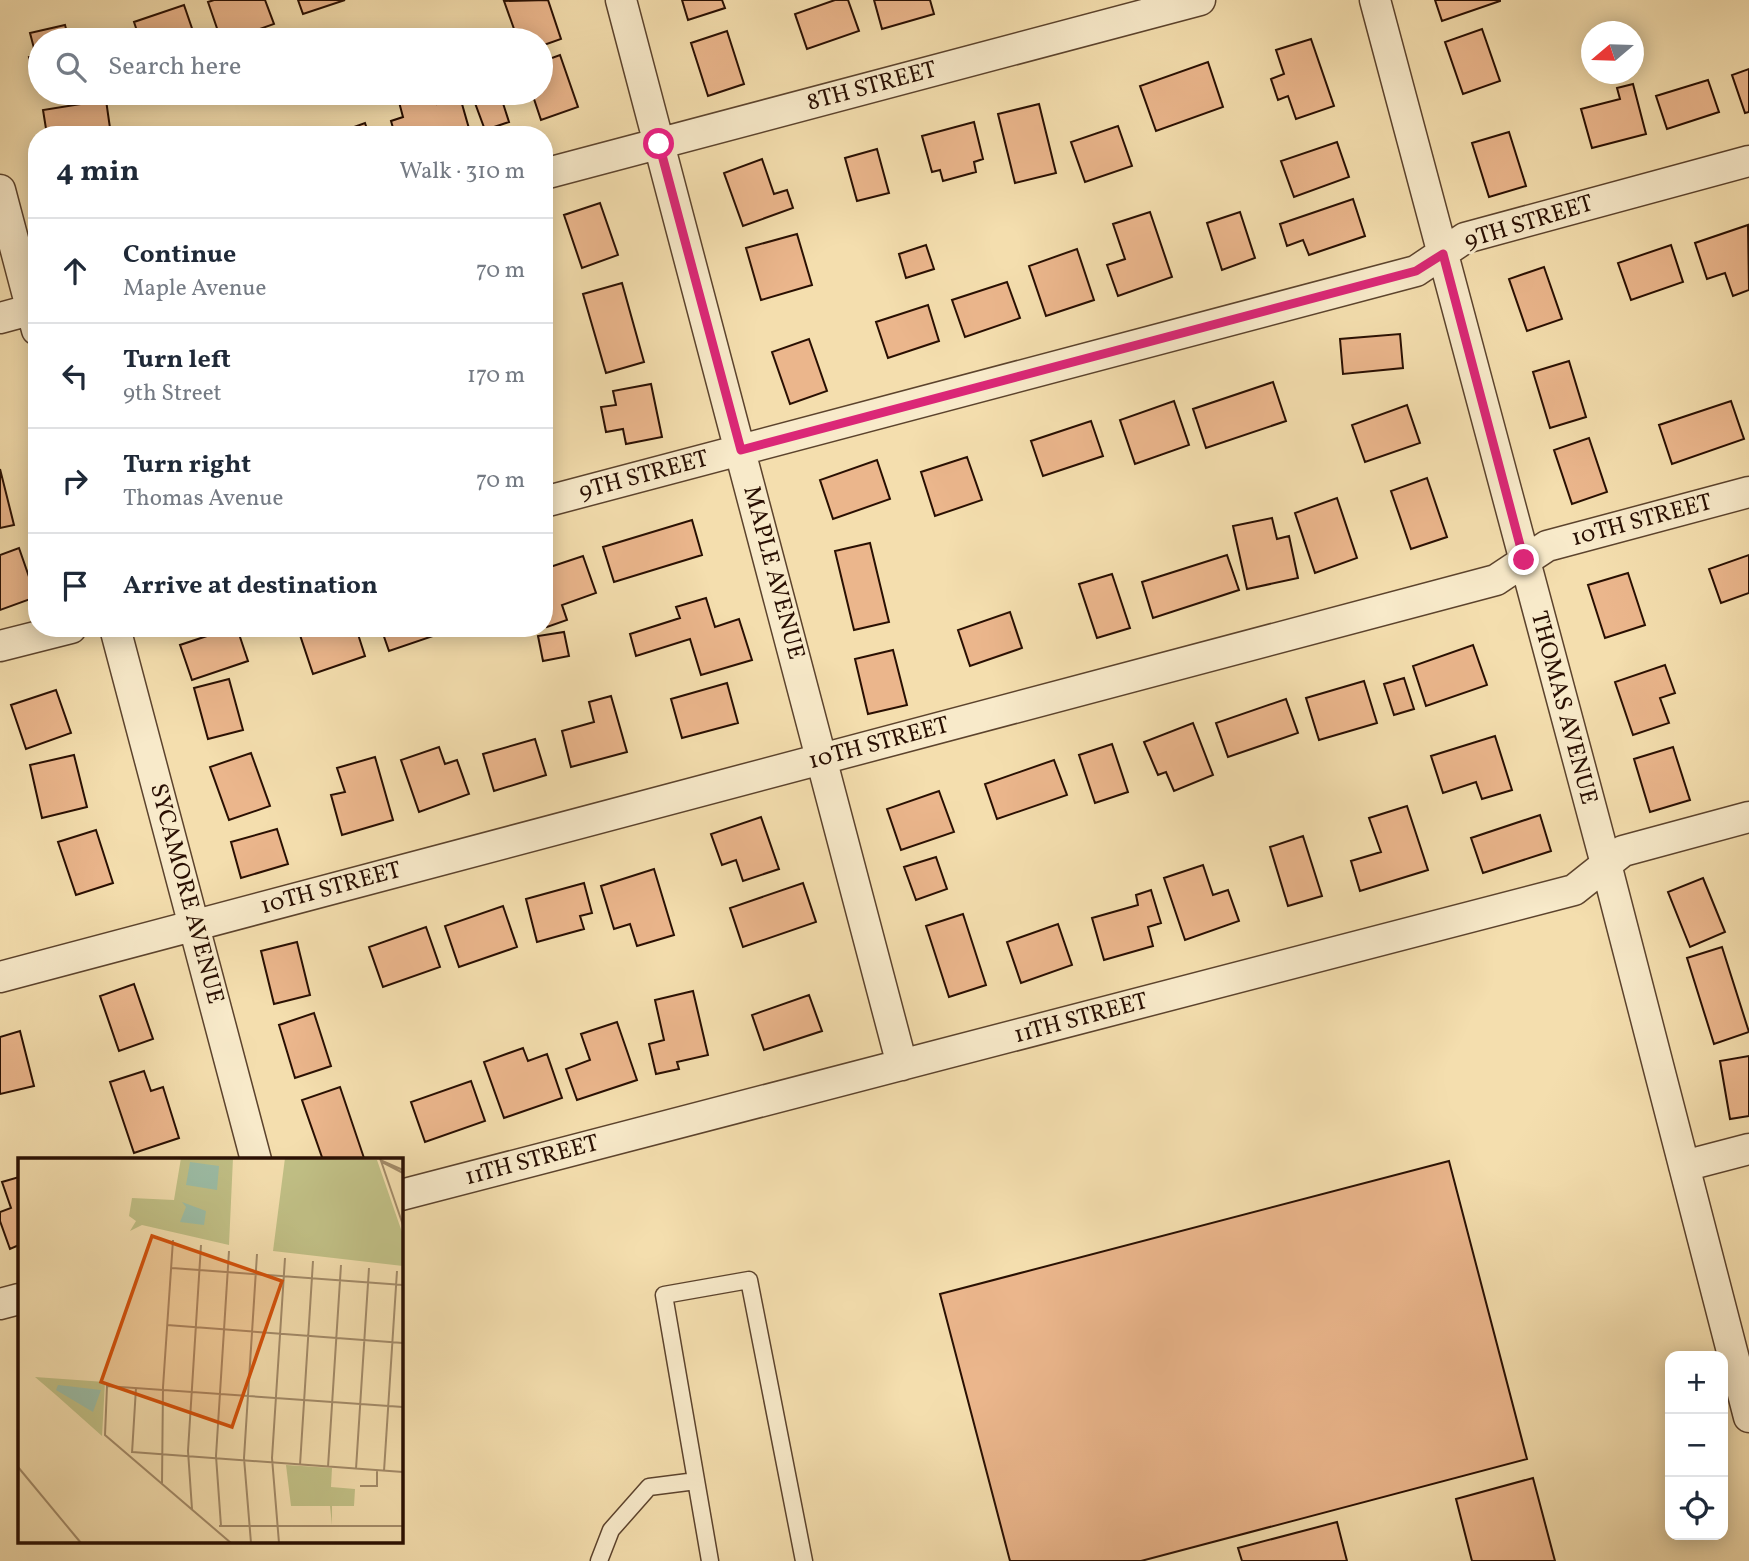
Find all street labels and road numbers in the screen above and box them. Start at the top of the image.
street label: 8TH STREET [803,53,941,121]
street label: 9TH STREET [1460,187,1598,259]
street label: 9TH STREET [575,442,713,510]
street label: MAPLE AVENUE [733,482,813,664]
street label: 10TH STREET [1568,486,1716,556]
street label: THOMAS AVENUE [1521,608,1605,808]
street label: 10TH STREET [805,709,953,779]
street label: SYCAMORE AVENUE [140,780,232,1008]
street label: 10TH STREET [257,854,405,924]
street label: 11TH STREET [1010,985,1152,1053]
street label: 11TH STREET [461,1127,603,1195]

